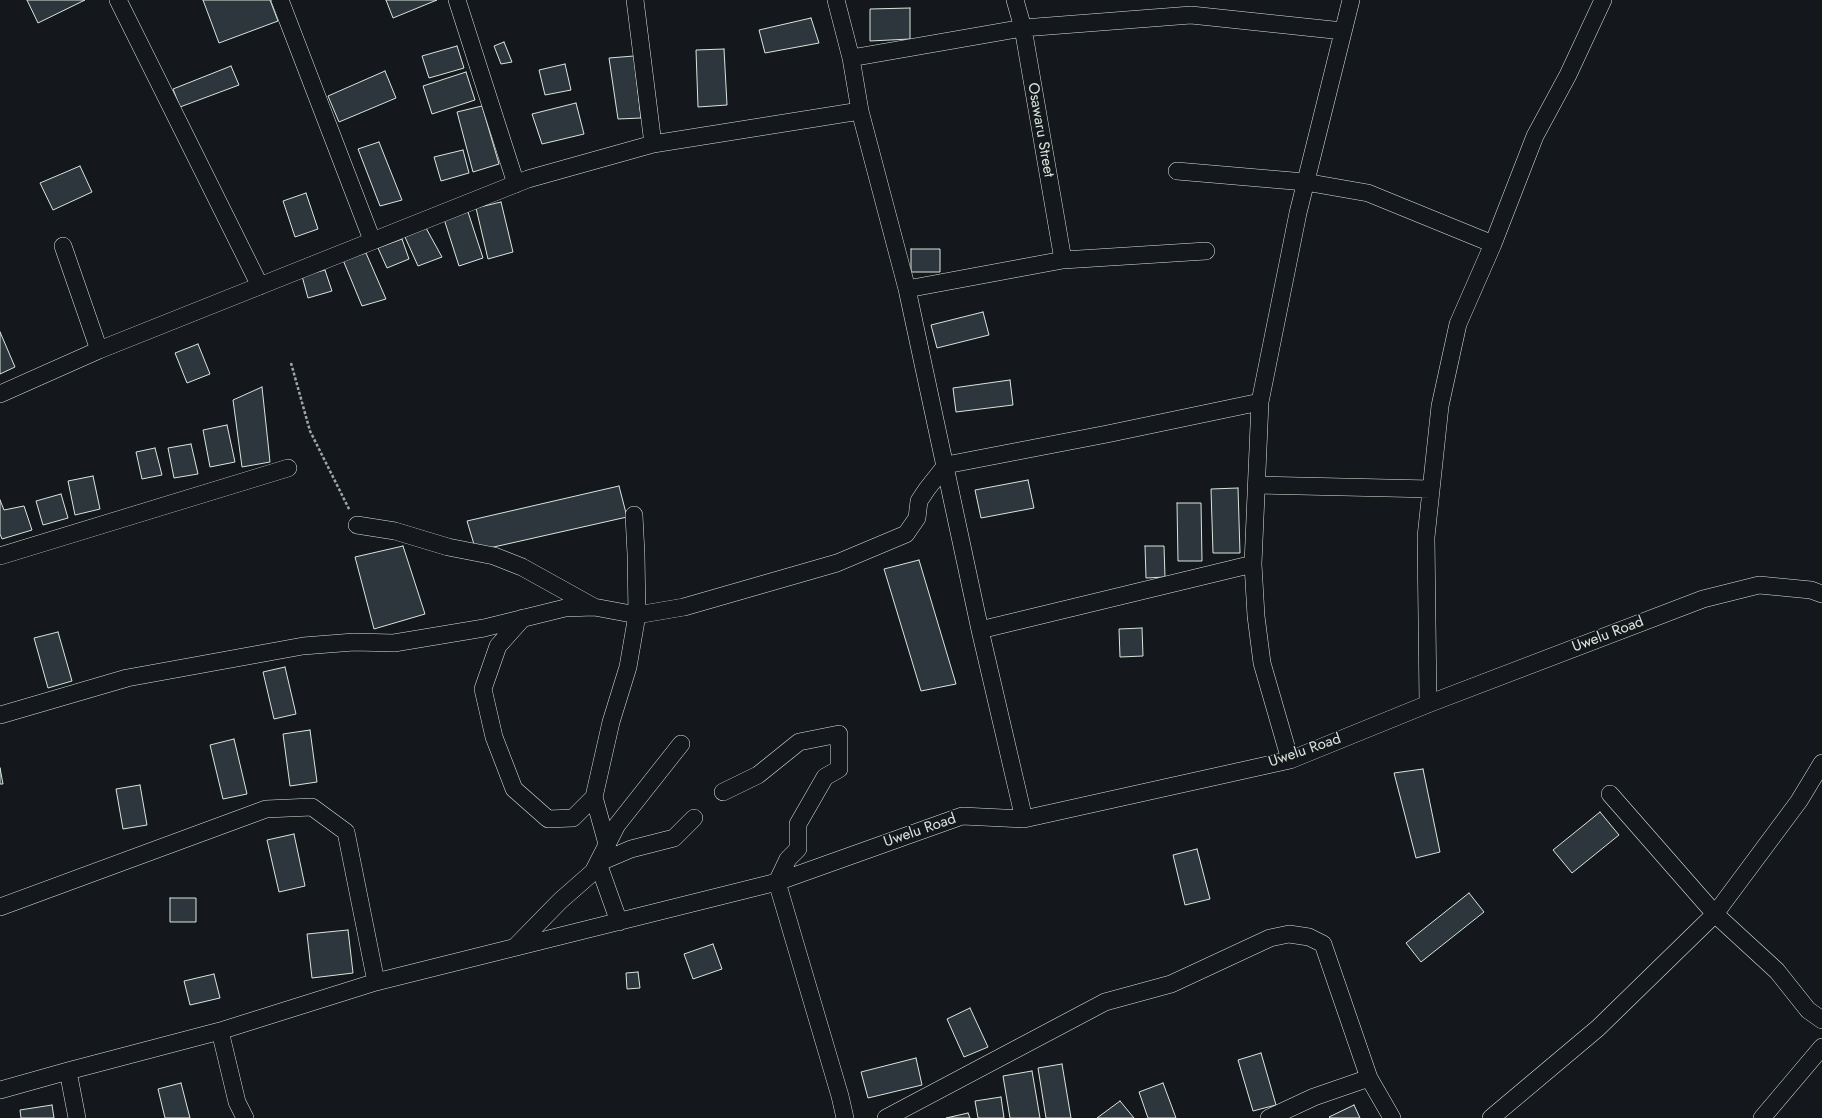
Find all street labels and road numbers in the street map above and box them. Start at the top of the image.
street label: Osawaru Street [1023,81,1057,179]
street label: Uwelu Road [1570,613,1646,657]
street label: Uwelu Road [1266,730,1344,772]
street label: Uwelu Road [881,810,959,852]

